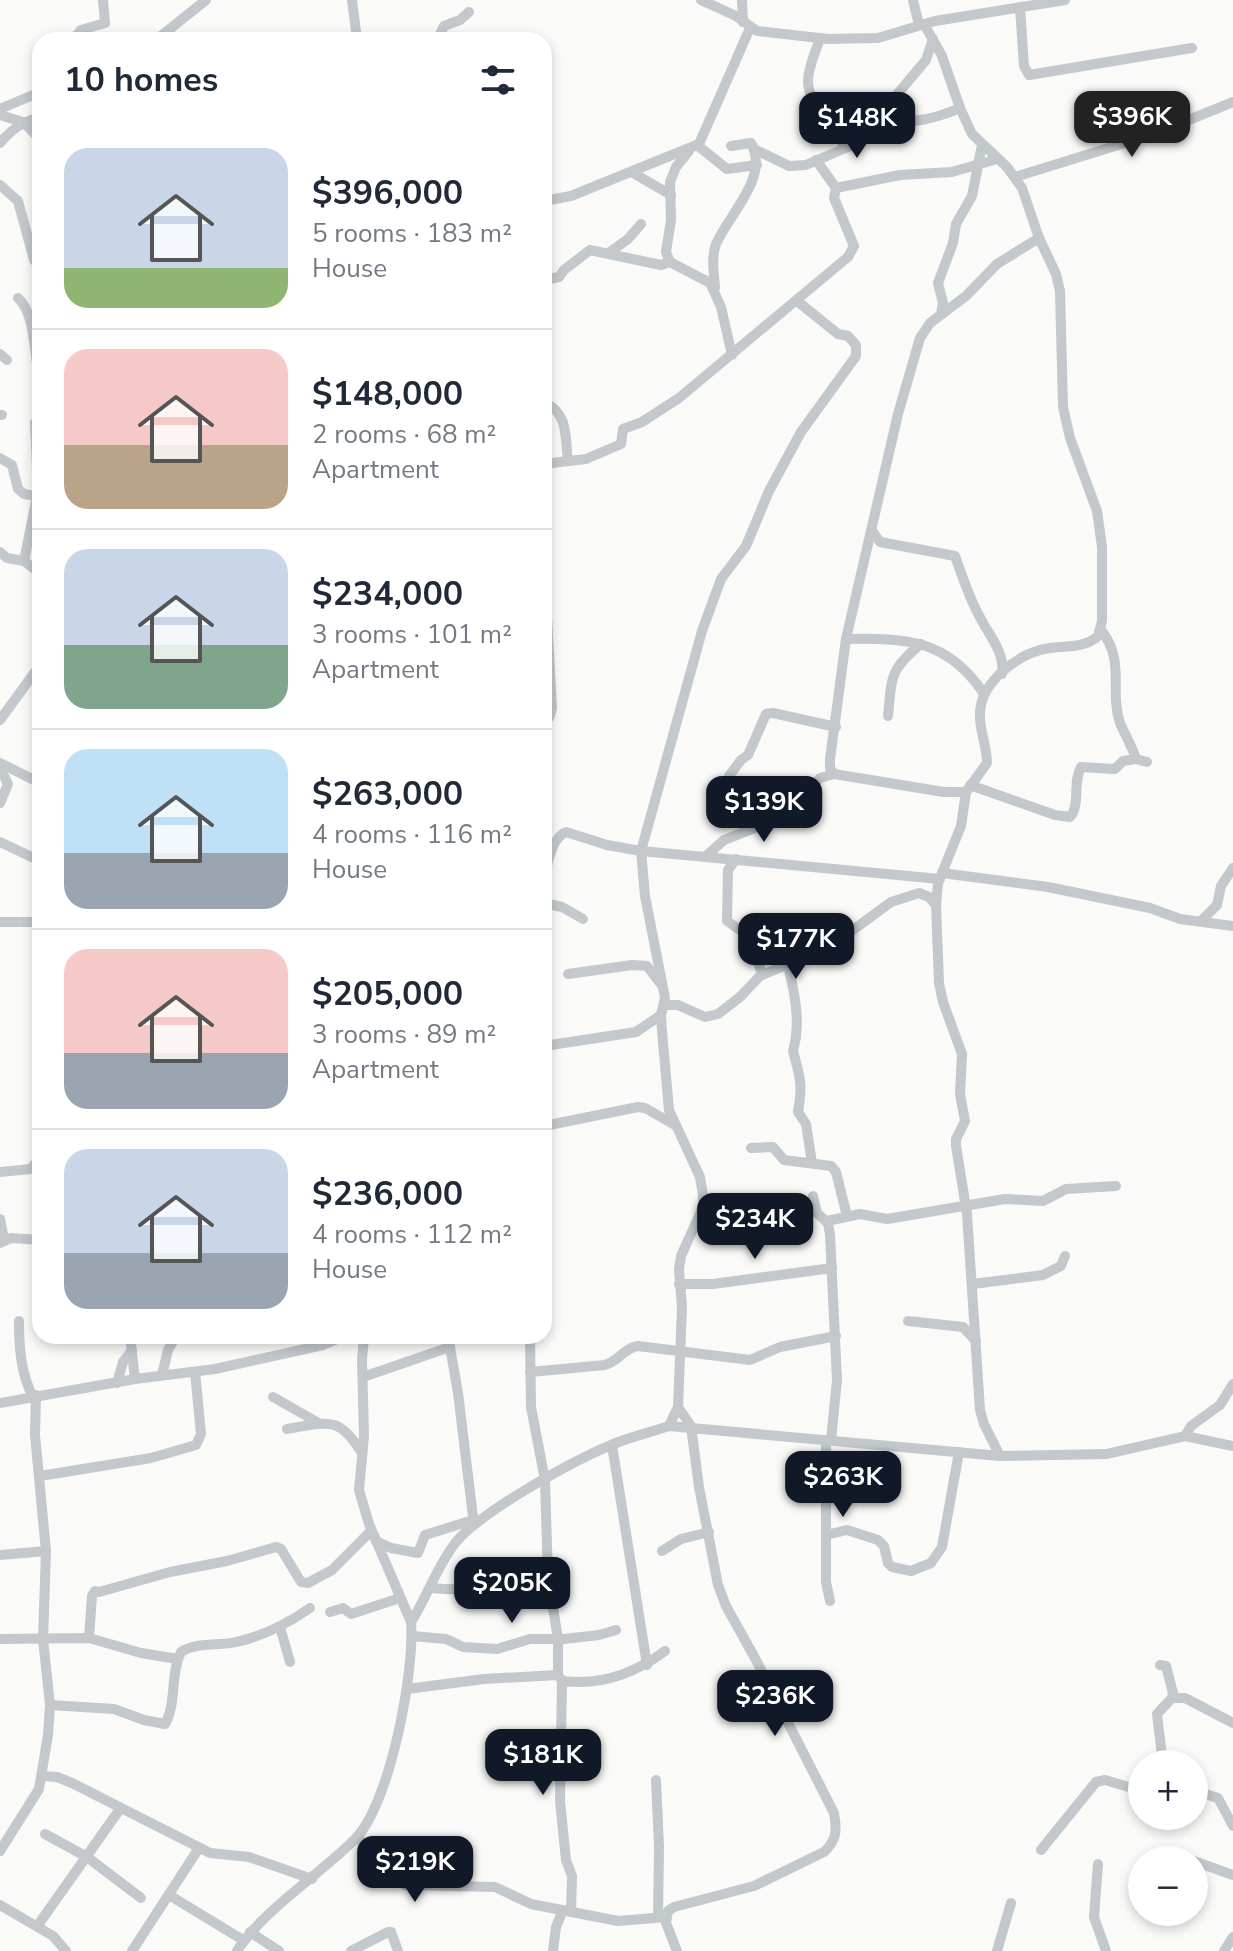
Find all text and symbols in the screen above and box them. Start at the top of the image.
text: 10 homes [64,57,218,103]
icon: filters [476,58,520,102]
pin: $396K [1076,91,1188,159]
pin: $148K [801,92,913,160]
text: $396K [1092,99,1172,134]
text: $148K [817,100,897,135]
text: $396,000 [312,170,463,216]
icon: home [128,180,224,276]
text: 5 rooms · 183 m² [312,216,512,251]
text: House [312,251,387,286]
text: $148,000 [312,371,463,417]
icon: home [128,381,224,477]
text: 2 rooms · 68 m² [312,417,496,452]
text: Apartment [312,452,439,487]
text: $234,000 [312,571,463,617]
icon: home [128,581,224,677]
text: 3 rooms · 101 m² [312,617,512,652]
text: Apartment [312,652,439,687]
text: $263,000 [312,771,463,817]
pin: $139K [708,776,820,844]
icon: home [128,781,224,877]
text: $139K [724,784,804,819]
text: 4 rooms · 116 m² [312,817,512,852]
text: House [312,852,387,887]
pin: $177K [740,913,852,981]
text: $177K [756,921,836,956]
text: $205,000 [312,971,463,1017]
icon: home [128,981,224,1077]
text: 3 rooms · 89 m² [312,1017,496,1052]
text: Apartment [312,1052,439,1087]
text: $236,000 [312,1171,463,1217]
icon: home [128,1181,224,1277]
pin: $234K [699,1193,811,1261]
text: $234K [715,1201,795,1236]
text: 4 rooms · 112 m² [312,1217,512,1252]
text: House [312,1252,387,1287]
pin: $263K [787,1451,899,1519]
text: $263K [803,1459,883,1494]
pin: $205K [456,1557,568,1625]
text: $205K [472,1565,552,1600]
pin: $236K [719,1670,831,1738]
text: $236K [735,1678,815,1713]
pin: $181K [487,1729,599,1797]
text: $181K [503,1737,583,1772]
map controls [1128,1750,1208,1926]
button: + [1128,1750,1208,1830]
pin: $219K [359,1836,471,1904]
text: $219K [375,1844,455,1879]
button: − [1128,1846,1208,1926]

